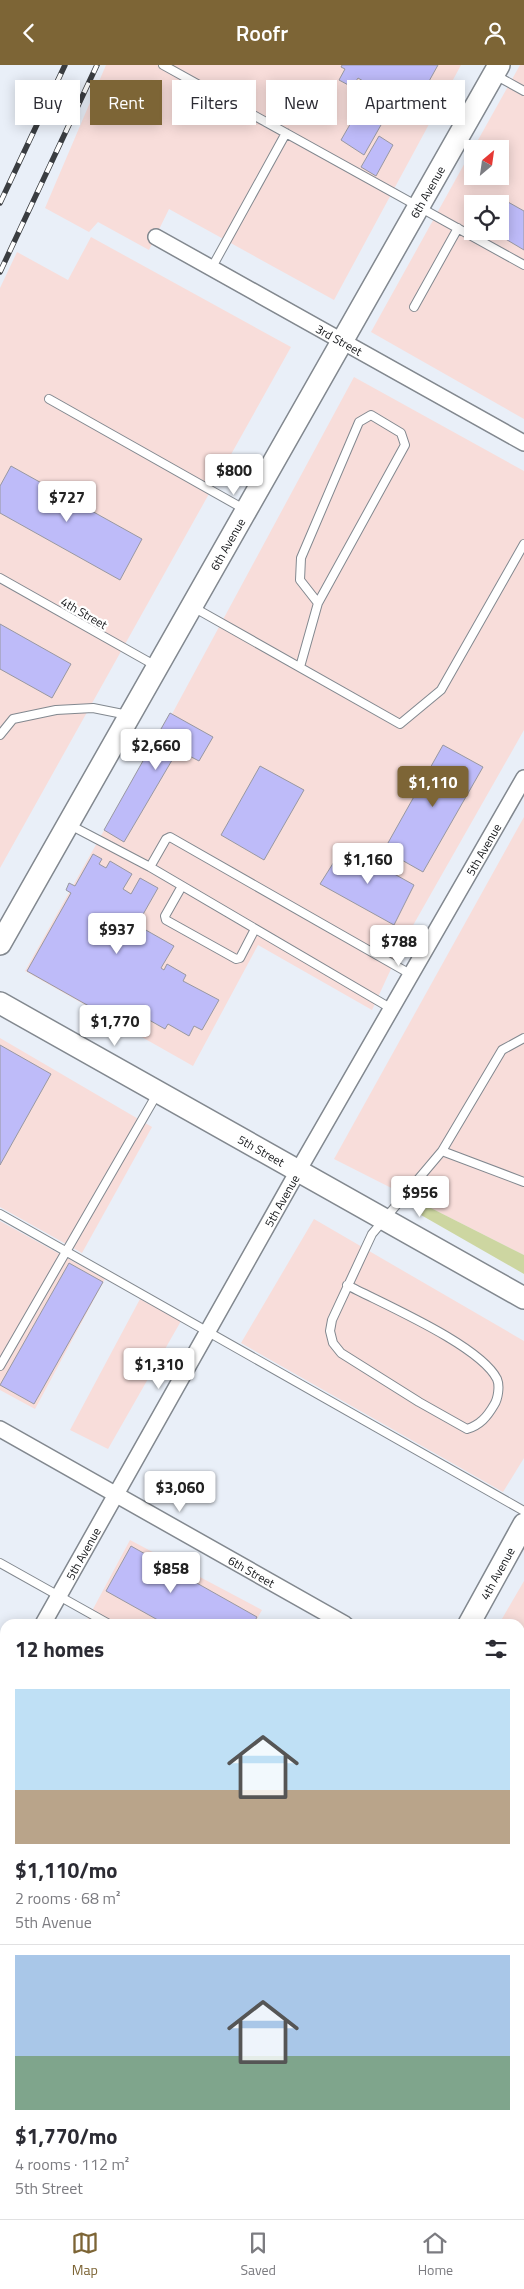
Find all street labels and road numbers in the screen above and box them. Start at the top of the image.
street label: 6th Avenue [405,162,450,222]
street label: 3rd Street [312,319,367,361]
street label: 6th Avenue [205,514,250,574]
street label: 4th Street [57,592,111,634]
street label: 5th Avenue [460,820,506,879]
street label: 5th Street [235,1129,289,1171]
street label: 5th Avenue [259,1171,304,1230]
street label: 5th Avenue [60,1524,105,1583]
street label: 4th Avenue [475,1543,519,1603]
street label: 6th Street [225,1550,279,1592]

